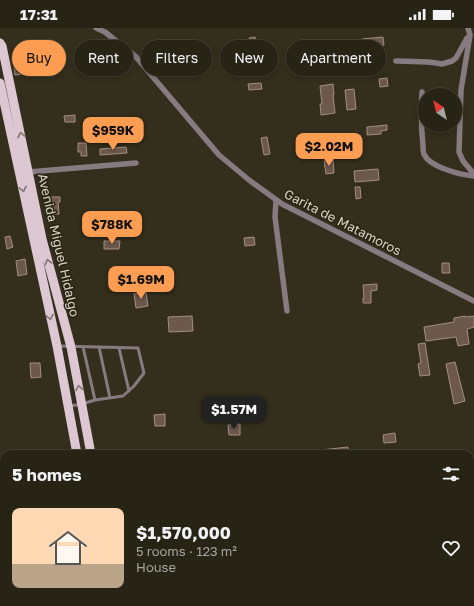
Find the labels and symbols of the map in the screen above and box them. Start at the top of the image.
north arrow [418,88,462,132]
pin: $959K [85,117,141,151]
one-way arrow [17,132,25,138]
pin: $2.02M [296,133,362,167]
street label: Avenida Miguel Hidalgo [35,172,83,318]
street label: Garita de Matamoros [282,185,404,259]
one-way arrow [18,186,26,193]
pin: $788K [84,211,140,245]
one-way arrow [44,259,53,266]
pin: $1.69M [108,266,174,300]
one-way arrow [46,313,54,320]
one-way arrow [75,385,84,391]
pin: $1.57M [201,396,267,430]

